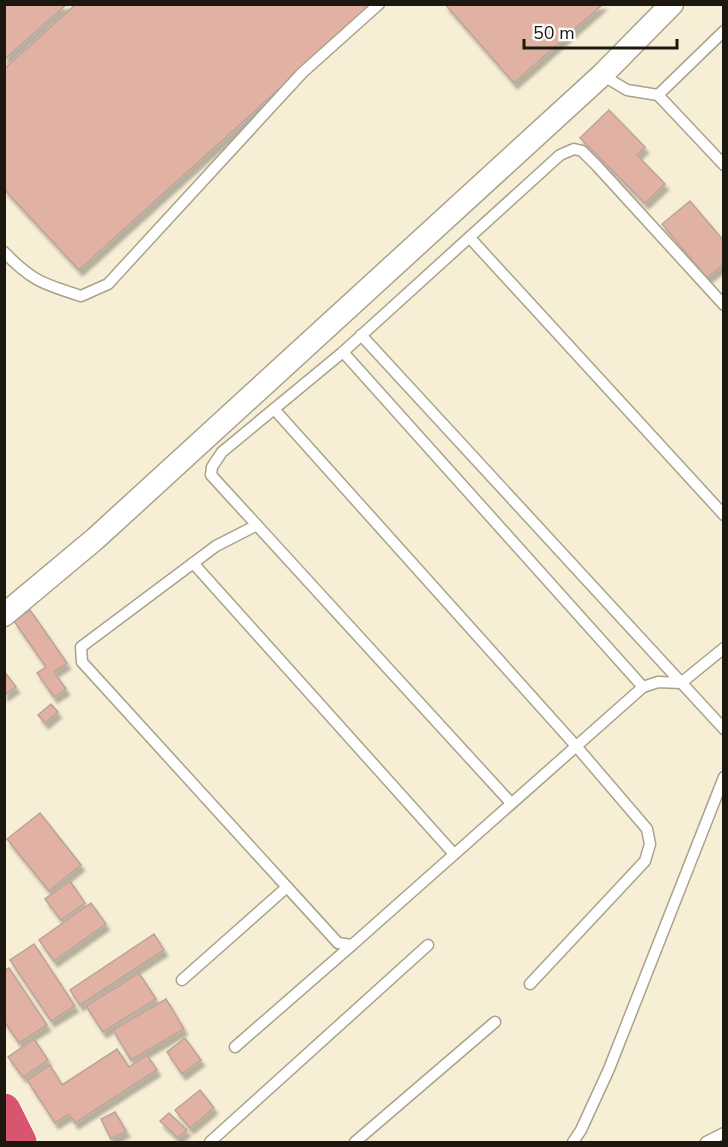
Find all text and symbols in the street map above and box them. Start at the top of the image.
scale bar [524,12,677,50]
text: 50 m [533,21,575,45]

